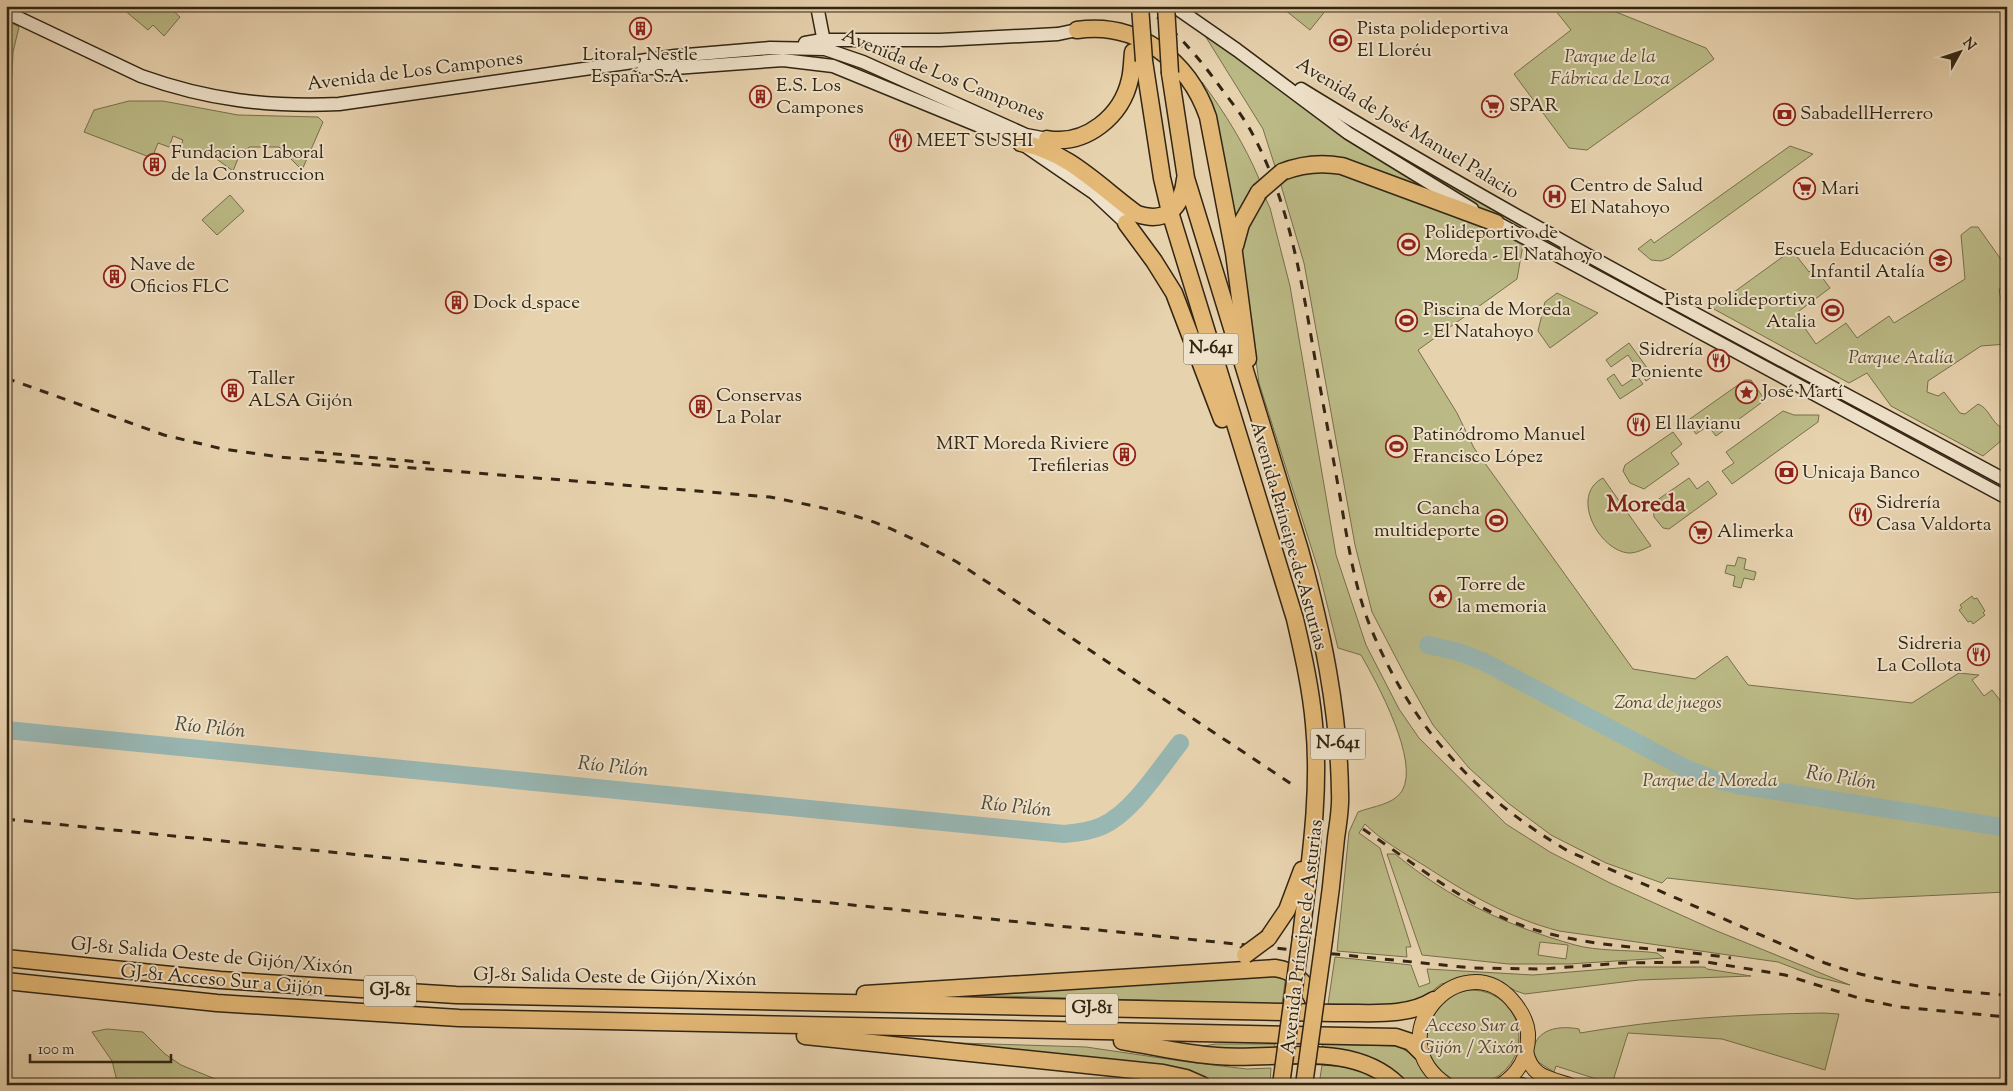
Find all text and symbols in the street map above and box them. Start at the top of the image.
place label: Pista polideportiva El Lloréu [1357,16,1509,65]
building icon: Litoral, Nestle España S.A. [628,17,652,41]
street label: Avenida de Los Campones [837,23,1049,129]
sports icon: Pista polideportiva El Lloréu [1329,28,1353,52]
north arrow [1936,28,1986,78]
text: N [1957,34,1980,56]
place label: Litoral, Nestle España S.A. [582,42,698,91]
park label: Parque de la Fábrica de Loza [1550,44,1670,93]
street label: Avenida de Los Campones [306,45,524,99]
street label: Avenida de José Manuel Palacio [1290,51,1524,207]
place label: E.S. Los Campones [776,73,864,122]
building icon: E.S. Los Campones [748,85,772,109]
place label: SPAR [1509,93,1559,120]
supermarket icon: SPAR [1481,94,1505,118]
place label: SabadellHerrero [1800,101,1933,128]
bank icon: SabadellHerrero [1772,102,1796,126]
place label: MEET SUSHI [916,128,1033,155]
restaurant icon: MEET SUSHI [888,129,912,153]
place label: Fundacion Laboral de la Construccion [171,140,325,189]
building icon: Fundacion Laboral de la Construccion [143,152,167,176]
place label: Centro de Salud El Natahoyo [1570,173,1703,222]
place label: Mari [1821,176,1859,203]
supermarket icon: Mari [1793,177,1817,201]
hospital icon: Centro de Salud El Natahoyo [1542,185,1566,209]
place label: Polideportivo de Moreda - El Natahoyo [1425,220,1603,269]
sports icon: Polideportivo de Moreda - El Natahoyo [1397,232,1421,256]
place label: Escuela Educación Infantil Atalía [1774,237,1925,286]
school or university icon: Escuela Educación Infantil Atalía [1929,249,1953,273]
place label: Nave de Oficios FLC [130,252,230,301]
building icon: Nave de Oficios FLC [102,264,126,288]
place label: Pista polideportiva Atalia [1664,287,1816,336]
place label: Dock d_space [473,290,580,317]
building icon: Dock d_space [445,291,469,315]
place label: Piscina de Moreda - El Natahoyo [1423,297,1571,346]
sports icon: Pista polideportiva Atalia [1820,299,1844,323]
sports icon: Piscina de Moreda - El Natahoyo [1395,309,1419,333]
road number: N-641 [1184,334,1238,364]
place label: Sidrería Poniente [1631,337,1703,386]
park label: Parque Atalía [1848,345,1954,372]
restaurant icon: Sidrería Poniente [1707,349,1731,373]
place label: Taller ALSA Gijón [248,366,353,415]
building icon: Taller ALSA Gijón [220,378,244,402]
place label: José Martí [1761,379,1843,406]
place icon: José Martí [1734,380,1758,404]
place label: Conservas La Polar [716,383,802,432]
building icon: Conservas La Polar [688,395,712,419]
place label: El llavianu [1655,411,1741,438]
restaurant icon: El llavianu [1627,412,1651,436]
street label: Avenida Príncipe de Asturias [1242,419,1334,653]
place label: Patinódromo Manuel Francisco López [1413,422,1586,471]
place label: MRT Moreda Riviere Trefilerias [936,431,1109,480]
sports icon: Patinódromo Manuel Francisco López [1385,434,1409,458]
building icon: MRT Moreda Riviere Trefilerias [1113,443,1137,467]
place label: Unicaja Banco [1802,460,1920,487]
bank icon: Unicaja Banco [1774,461,1798,485]
district label: Moreda [1606,488,1687,522]
place label: Sidrería Casa Valdorta [1876,490,1992,539]
place label: Cancha multideporte [1374,496,1480,545]
restaurant icon: Sidrería Casa Valdorta [1848,502,1872,526]
sports icon: Cancha multideporte [1484,508,1508,532]
place label: Alimerka [1717,519,1794,546]
supermarket icon: Alimerka [1689,520,1713,544]
place label: Torre de la memoria [1457,572,1547,621]
place icon: Torre de la memoria [1429,584,1453,608]
place label: Sidreria La Collota [1877,631,1962,680]
restaurant icon: Sidreria La Collota [1966,643,1990,667]
park label: Zona de juegos [1614,690,1722,717]
water label: Río Pilón [173,711,247,747]
road number: N-641 [1310,729,1366,760]
water label: Río Pilón [576,750,650,786]
water label: Río Pilón [1804,759,1879,799]
park label: Parque de Moreda [1642,768,1778,795]
water label: Río Pilón [979,790,1053,826]
street label: Avenida Príncipe de Asturias [1275,818,1331,1056]
street label: GJ-81 Salida Oeste de Gijón/Xixón [69,931,355,983]
street label: GJ-81 Acceso Sur a Gijón [119,959,325,1003]
street label: GJ-81 Salida Oeste de Gijón/Xixón [473,962,757,994]
road number: GJ-81 [364,976,416,1006]
road number: GJ-81 [1066,994,1118,1024]
park label: Acceso Sur a Gijón / Xixón [1420,1013,1524,1062]
scale bar [30,1031,171,1063]
text: 100 m [38,1040,75,1061]

